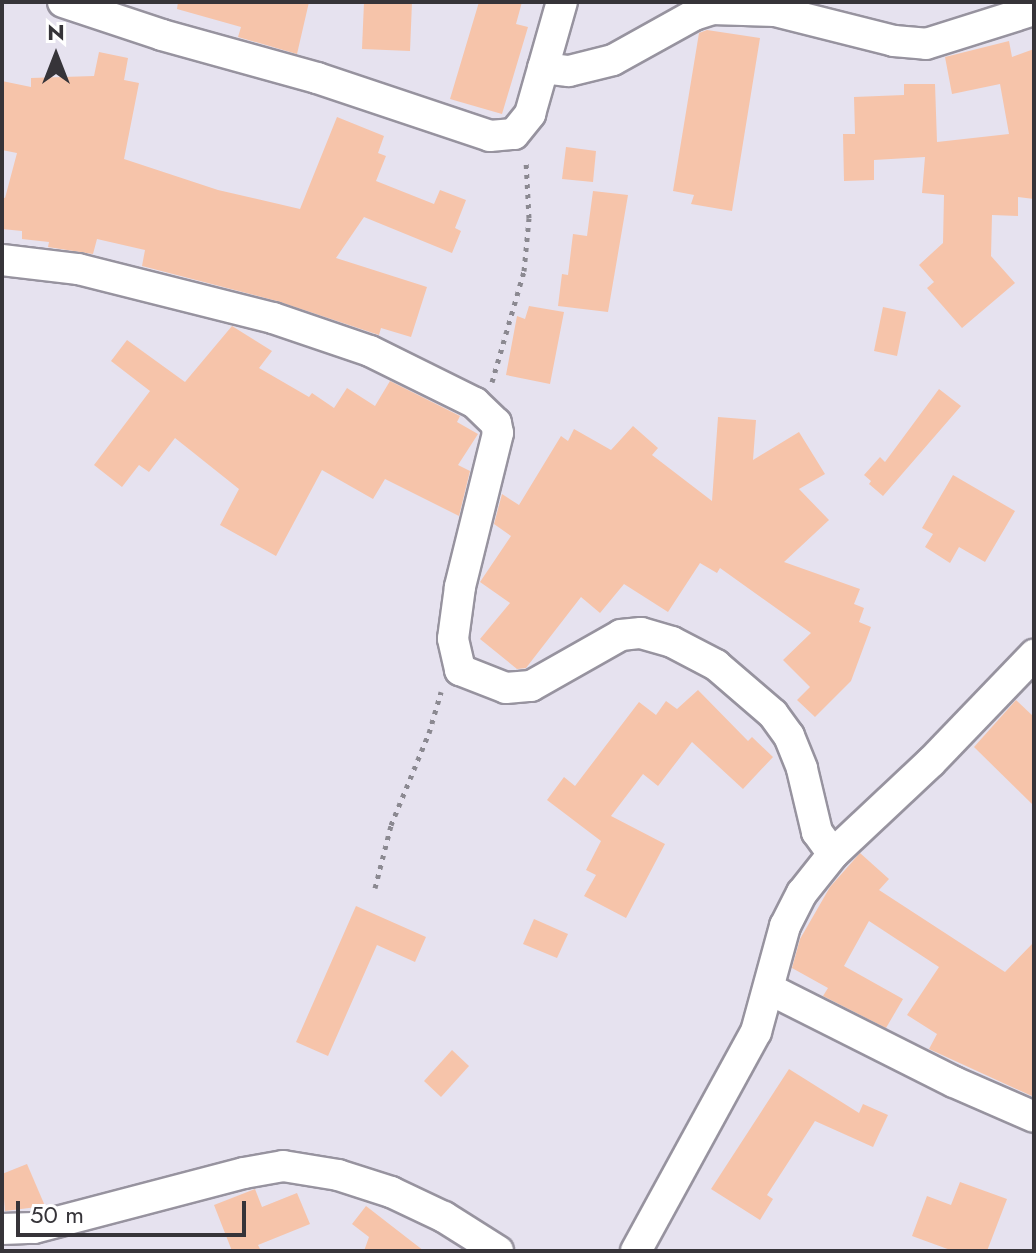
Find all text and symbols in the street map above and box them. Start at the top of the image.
north arrow [16,16,96,96]
text: N [47,16,65,48]
scale bar [20,1185,250,1235]
text: 50 m [30,1197,84,1232]

